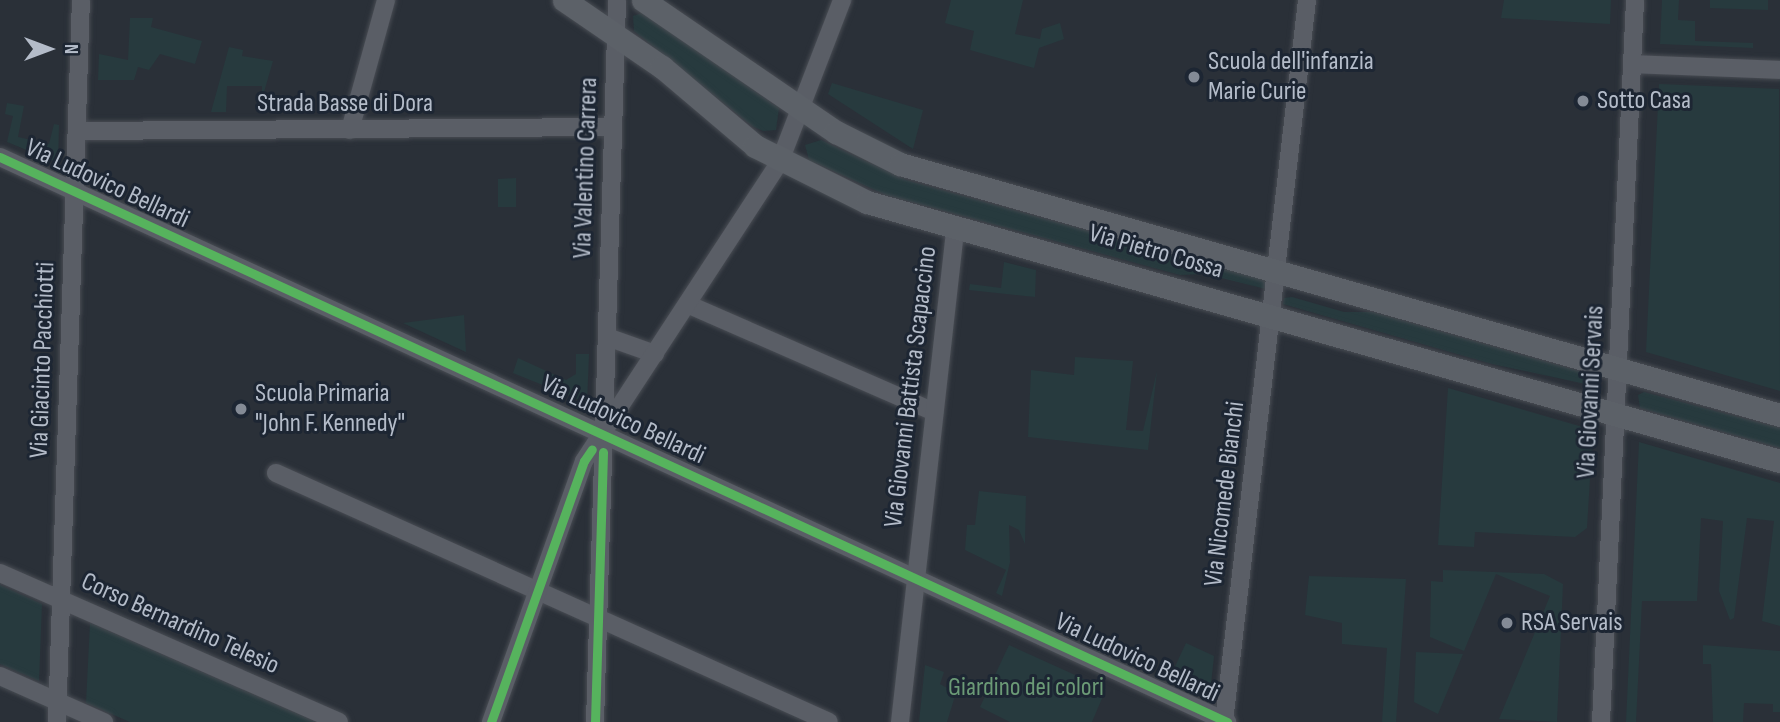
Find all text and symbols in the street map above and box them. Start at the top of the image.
north arrow [14,14,84,84]
text: N [59,44,82,54]
place label: Scuola dell'infanzia Marie Curie [1208,46,1374,108]
marker: Scuola dell'infanzia Marie Curie [1186,69,1202,85]
street label: Via Valentino Carrera [567,77,605,259]
place label: Sotto Casa [1597,85,1691,117]
street label: Strada Basse di Dora [257,88,433,120]
marker: Sotto Casa [1575,93,1591,109]
street label: Via Ludovico Bellardi [20,132,194,236]
street label: Via Pietro Cossa [1085,218,1227,286]
street label: Via Giovanni Battista Scapaccino [878,245,944,529]
street label: Via Giacinto Pacchiotti [24,261,62,459]
street label: Via Giovanni Servais [1571,305,1611,479]
street label: Via Ludovico Bellardi [536,368,710,472]
place label: Scuola Primaria "John F. Kennedy" [255,378,405,440]
street label: Via Nicomede Bianchi [1198,400,1252,588]
marker: Scuola Primaria "John F. Kennedy" [233,401,249,417]
street label: Corso Bernardino Telesio [76,566,284,682]
street label: Via Ludovico Bellardi [1050,606,1224,710]
place label: RSA Servais [1521,607,1623,639]
marker: RSA Servais [1499,615,1515,631]
park label: Giardino dei colori [948,672,1104,704]

